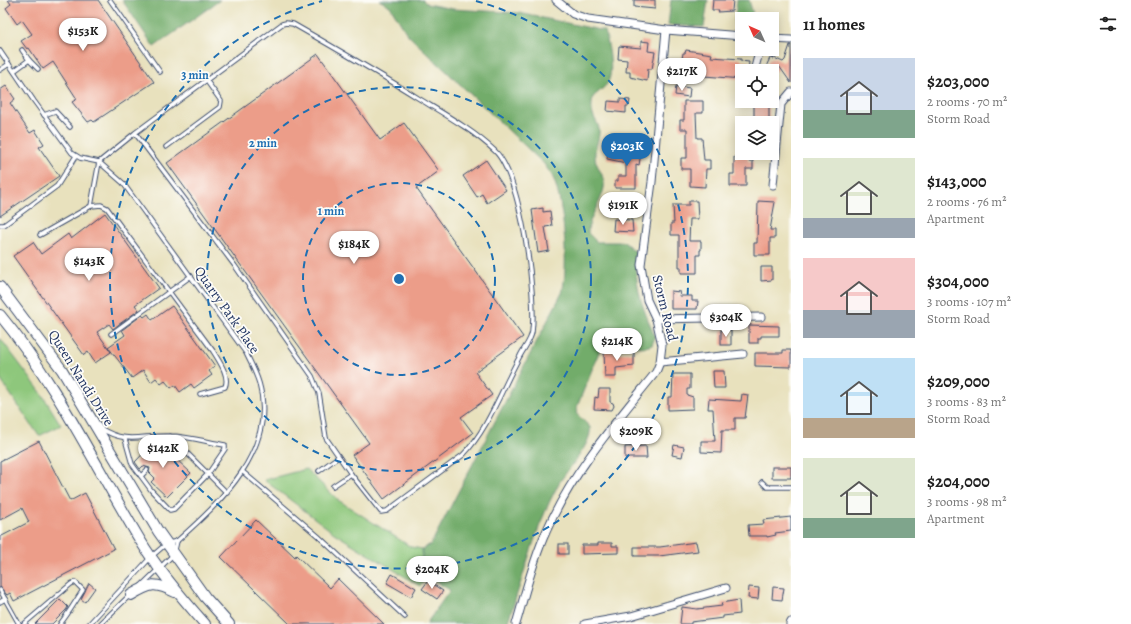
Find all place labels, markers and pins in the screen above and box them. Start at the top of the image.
pin: $153K [55,18,111,52]
pin: $217K [654,58,710,92]
pin: $203K [599,133,655,167]
pin: $191K [595,192,651,226]
pin: $184K [326,231,382,265]
pin: $143K [61,248,117,282]
centre of rings [392,272,406,286]
pin: $304K [698,304,754,338]
pin: $214K [589,328,645,362]
pin: $209K [608,418,664,452]
pin: $142K [135,435,191,469]
pin: $204K [404,556,460,590]

